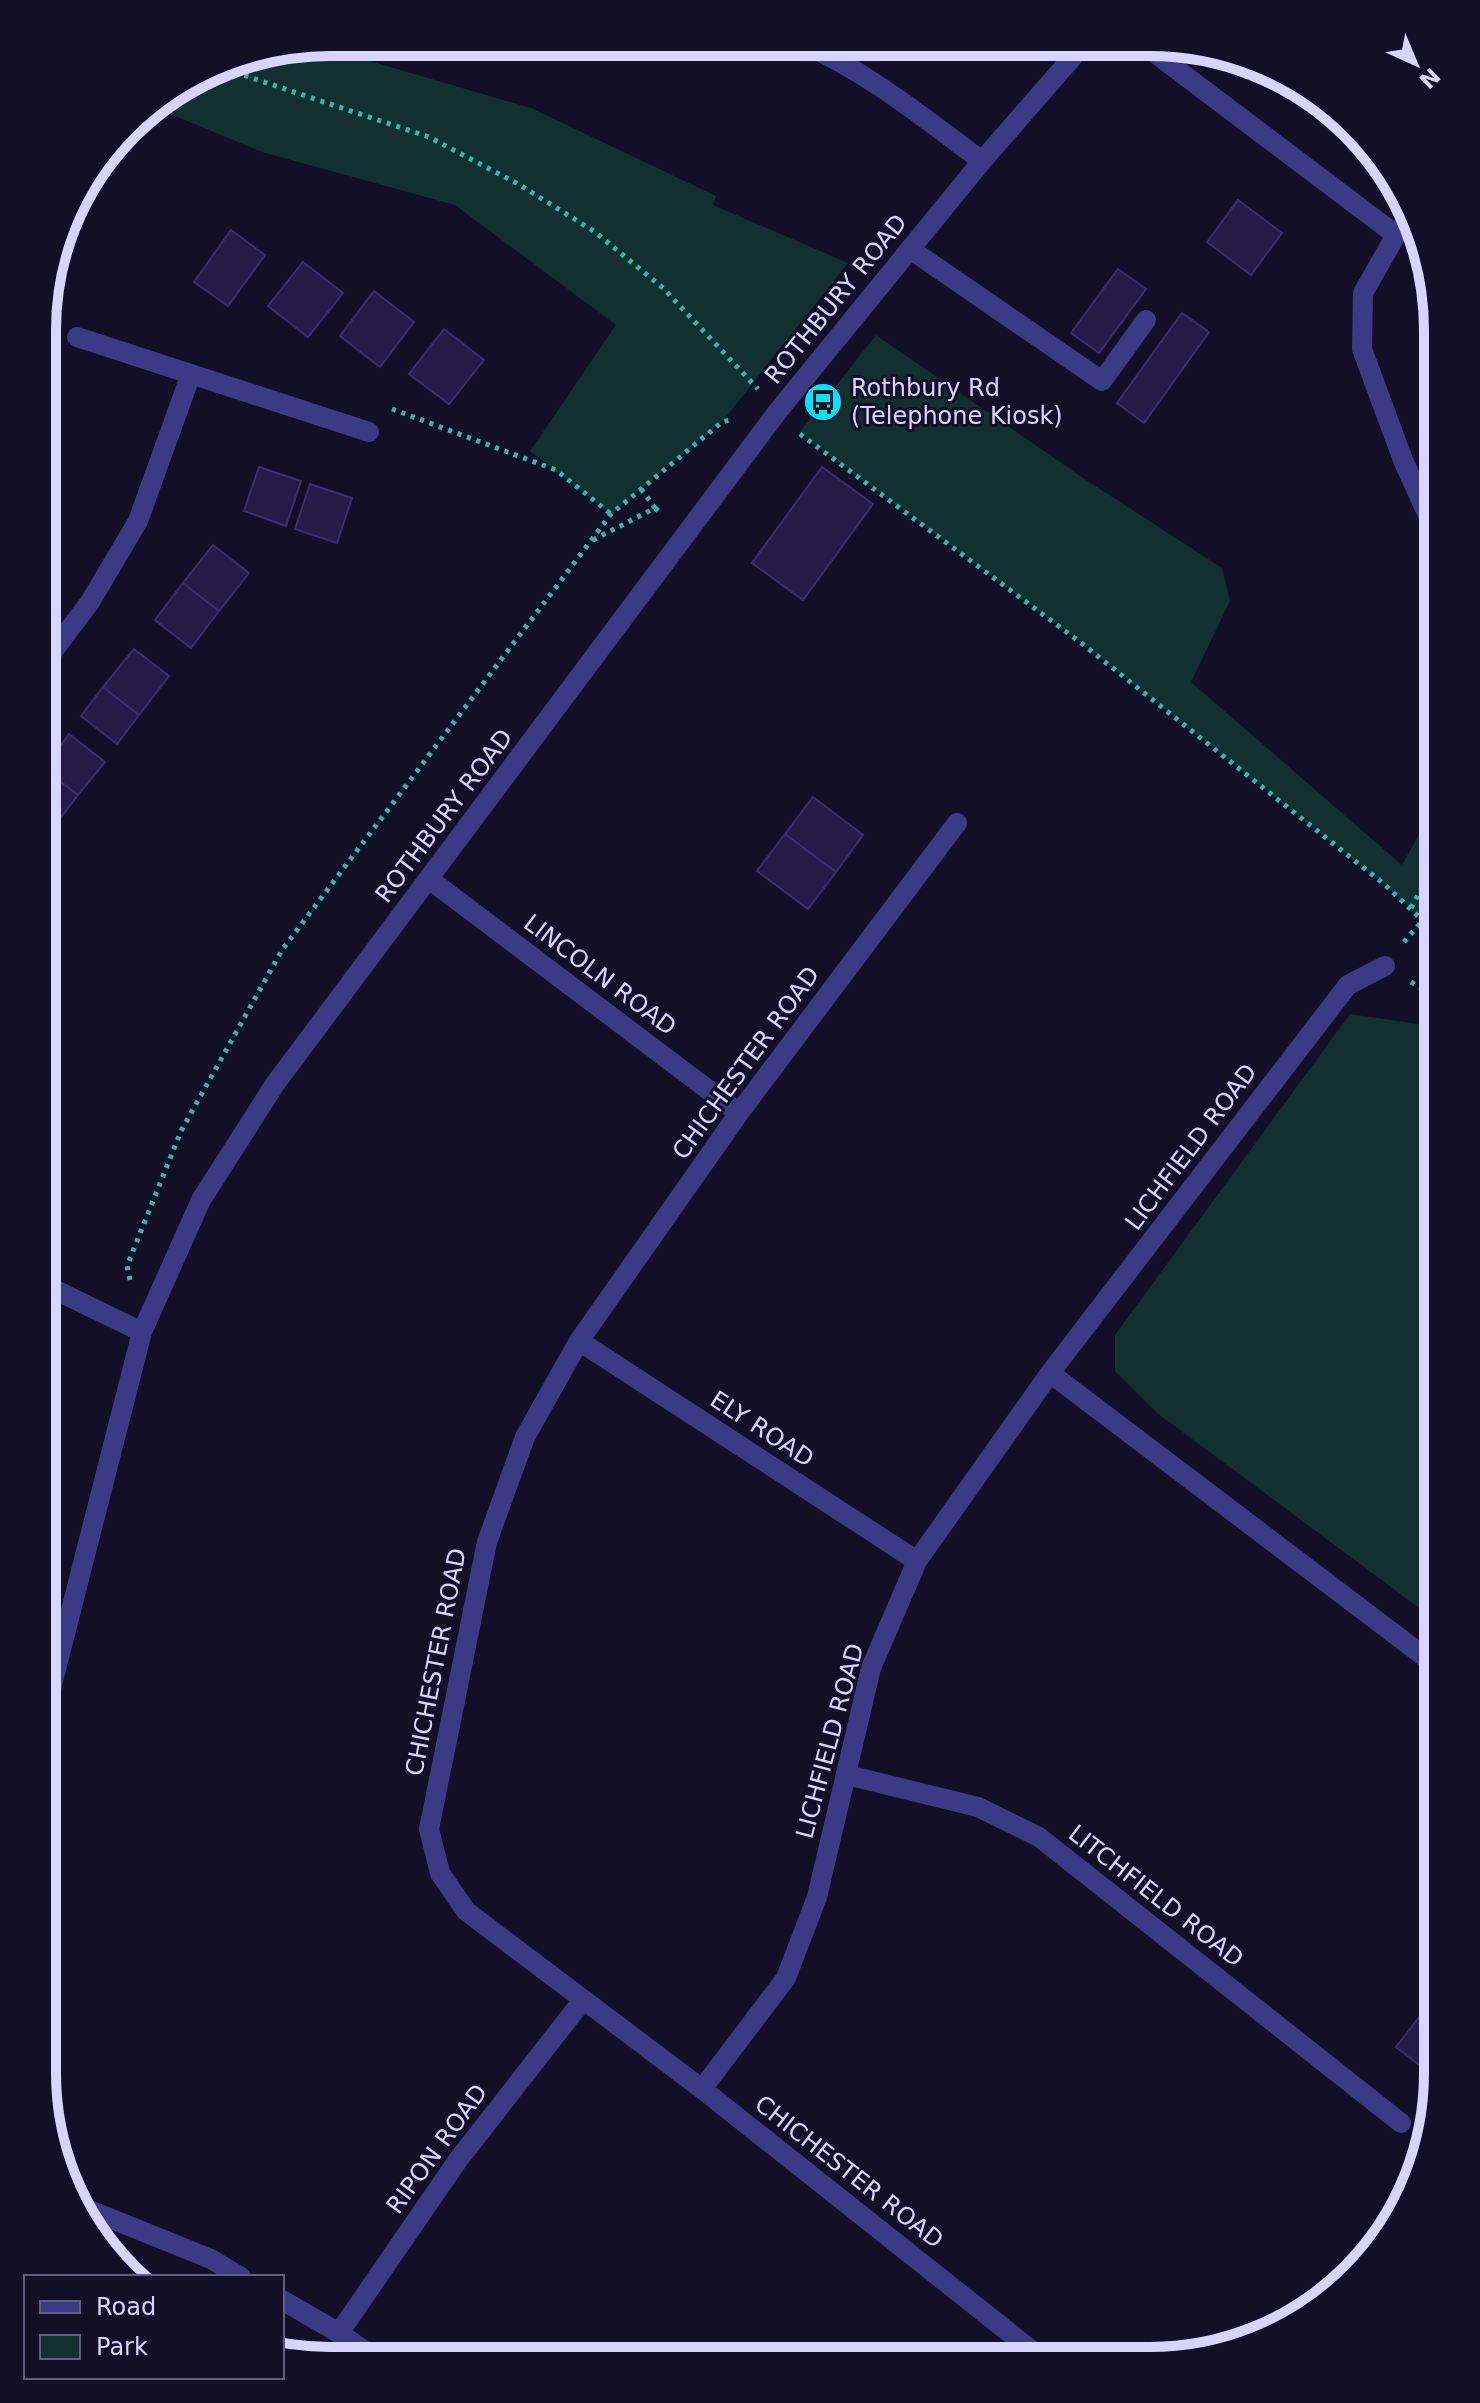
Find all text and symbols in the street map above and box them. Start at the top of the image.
north arrow [1376,24,1456,104]
text: N [1414,63,1445,93]
street label: ROTHBURY ROAD [759,209,913,389]
place label: Rothbury Rd (Telephone Kiosk) [851,374,1063,430]
bus stop icon: Rothbury Rd (Telephone Kiosk) [802,381,844,423]
street label: ROTHBURY ROAD [370,724,518,908]
street label: LINCOLN ROAD [518,909,682,1041]
street label: CHICHESTER ROAD [667,961,825,1165]
street label: LICHFIELD ROAD [1119,1058,1263,1236]
street label: ELY ROAD [705,1385,819,1473]
street label: CHICHESTER ROAD [400,1546,472,1778]
street label: LICHFIELD ROAD [790,1640,870,1842]
street label: LITCHFIELD ROAD [1063,1819,1249,1973]
street label: RIPON ROAD [381,2079,493,2219]
street label: CHICHESTER ROAD [749,2090,949,2254]
legend [24,2275,284,2379]
text: Road [96,2293,156,2321]
text: Park [96,2333,148,2361]

